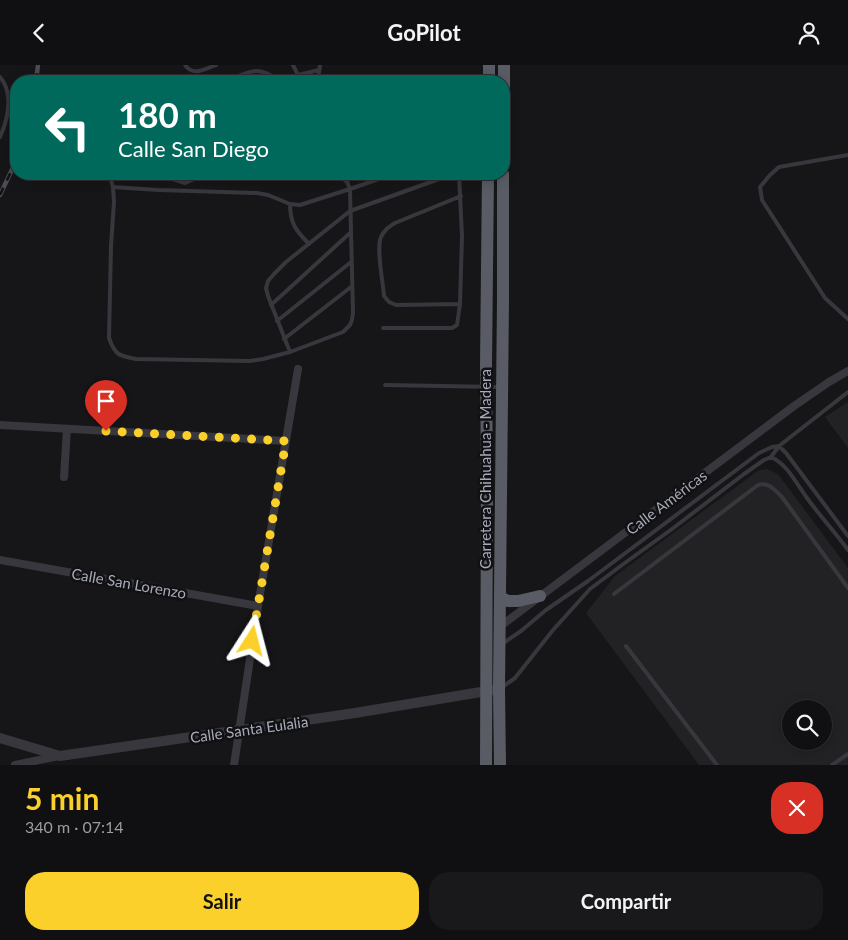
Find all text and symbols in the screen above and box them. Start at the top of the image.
icon: back [25,19,53,47]
text: GoPilot [387,19,461,46]
icon: person [795,19,823,47]
text: 180 m [118,93,217,135]
icon: left [35,95,100,160]
text: Calle San Diego [118,135,269,162]
street label: Carretera Chihuahua - Madera [476,369,494,569]
pin [85,380,127,431]
icon: arrive [92,387,120,415]
street label: Calle Américas [622,466,710,538]
street label: Calle San Lorenzo [70,564,188,602]
position arrow [225,614,277,666]
map controls [782,700,832,750]
button: search [782,700,832,750]
street label: Calle Santa Eulalia [189,712,309,746]
text: 5 min [25,780,99,816]
button: close [771,782,823,834]
text: 340 m · 07:14 [25,817,124,836]
button: Salir [25,872,419,930]
button: Compartir [429,872,823,930]

